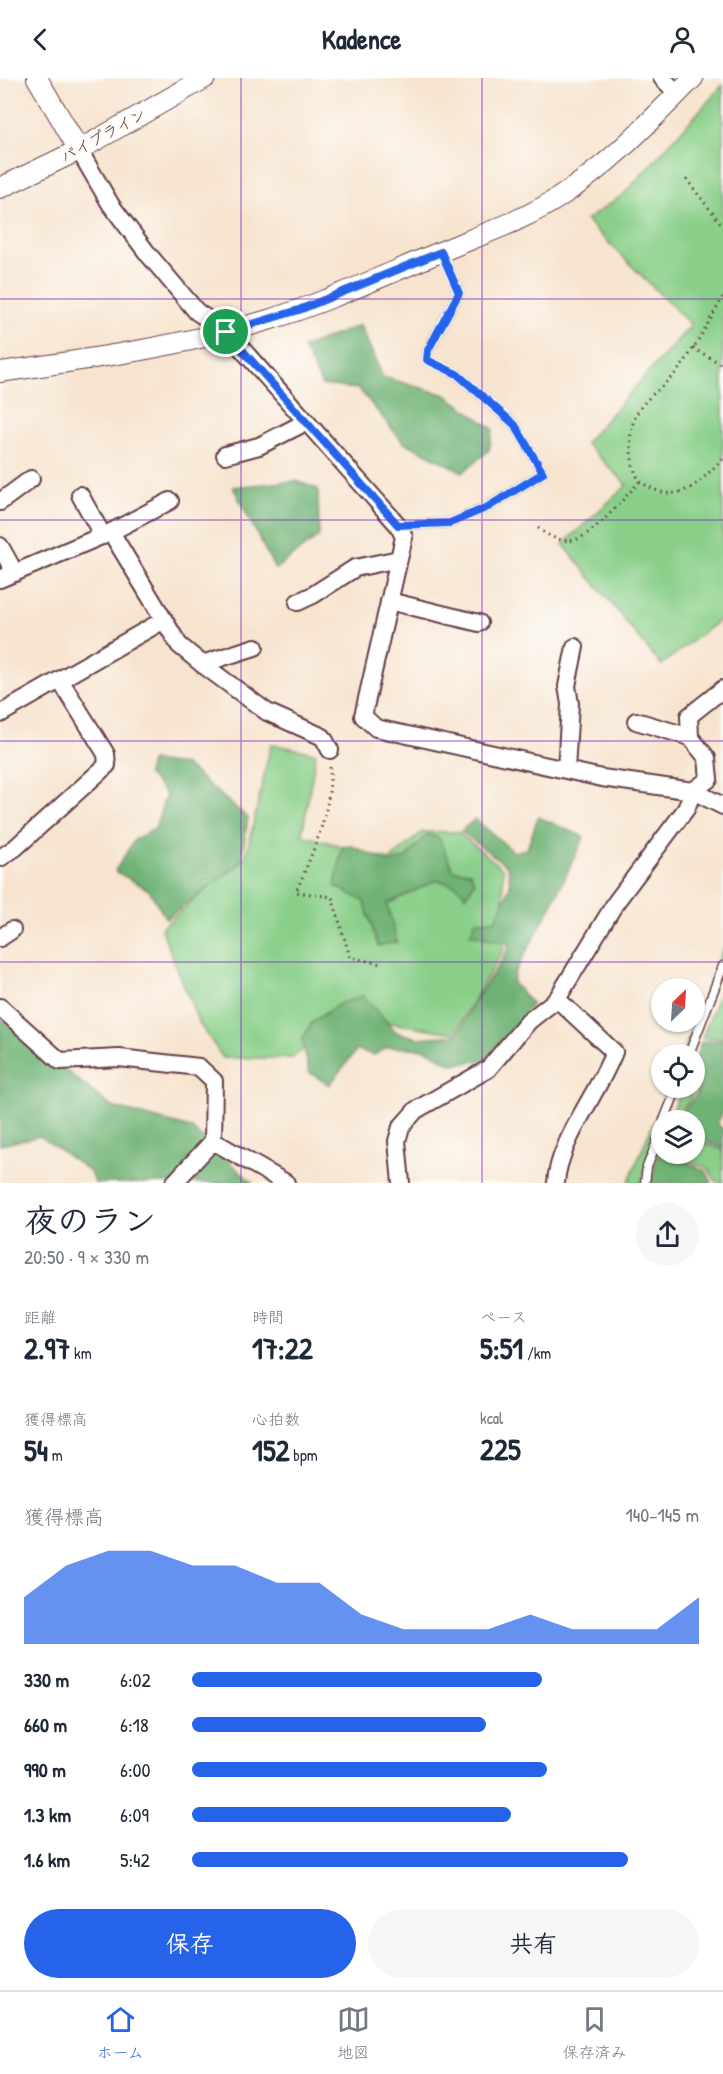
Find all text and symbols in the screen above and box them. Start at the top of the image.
text: Kadence [322,21,401,57]
icon: back [24,23,57,56]
icon: person [666,23,699,56]
street label: パイプライン [56,102,150,168]
pin [200,306,251,357]
icon: arrive [209,315,242,348]
north arrow [651,978,705,1032]
map controls [651,978,705,1164]
button: locate [651,1044,705,1098]
button: layers [651,1110,705,1164]
text: 夜のラン [24,1198,156,1242]
button: share [636,1203,699,1266]
text: 20:50 · 9 × 330 m [24,1243,149,1270]
text: 距離 [24,1306,56,1328]
text: 時間 [252,1306,284,1328]
text: ペース [480,1306,527,1328]
text: 2.97 [24,1328,70,1368]
text: 17:22 [252,1328,313,1368]
text: 5:51 [480,1328,523,1368]
text: km [70,1342,92,1364]
text: /km [523,1342,551,1364]
text: kcal [480,1407,503,1429]
text: 獲得標高 [24,1408,88,1430]
text: 心拍数 [252,1408,300,1430]
text: 225 [480,1429,521,1469]
text: 54 [24,1430,48,1470]
text: 152 [252,1430,290,1470]
text: m [48,1444,63,1466]
text: bpm [290,1444,318,1466]
text: 140–145 m [625,1501,699,1528]
text: 獲得標高 [24,1503,104,1530]
text: 330 m [24,1666,69,1693]
text: 6:02 [120,1666,151,1693]
text: 660 m [24,1711,67,1738]
text: 6:18 [120,1711,149,1738]
text: 990 m [24,1756,66,1783]
text: 6:00 [120,1756,151,1783]
text: 1.3 km [24,1801,71,1828]
text: 6:09 [120,1801,149,1828]
text: 1.6 km [24,1846,70,1873]
text: 5:42 [120,1846,150,1873]
button: 保存 [24,1909,356,1978]
button: 共有 [368,1909,699,1978]
tab: ホーム [96,2003,144,2063]
tab: 地図 [337,2003,370,2063]
tab: 保存済み [563,2003,627,2063]

